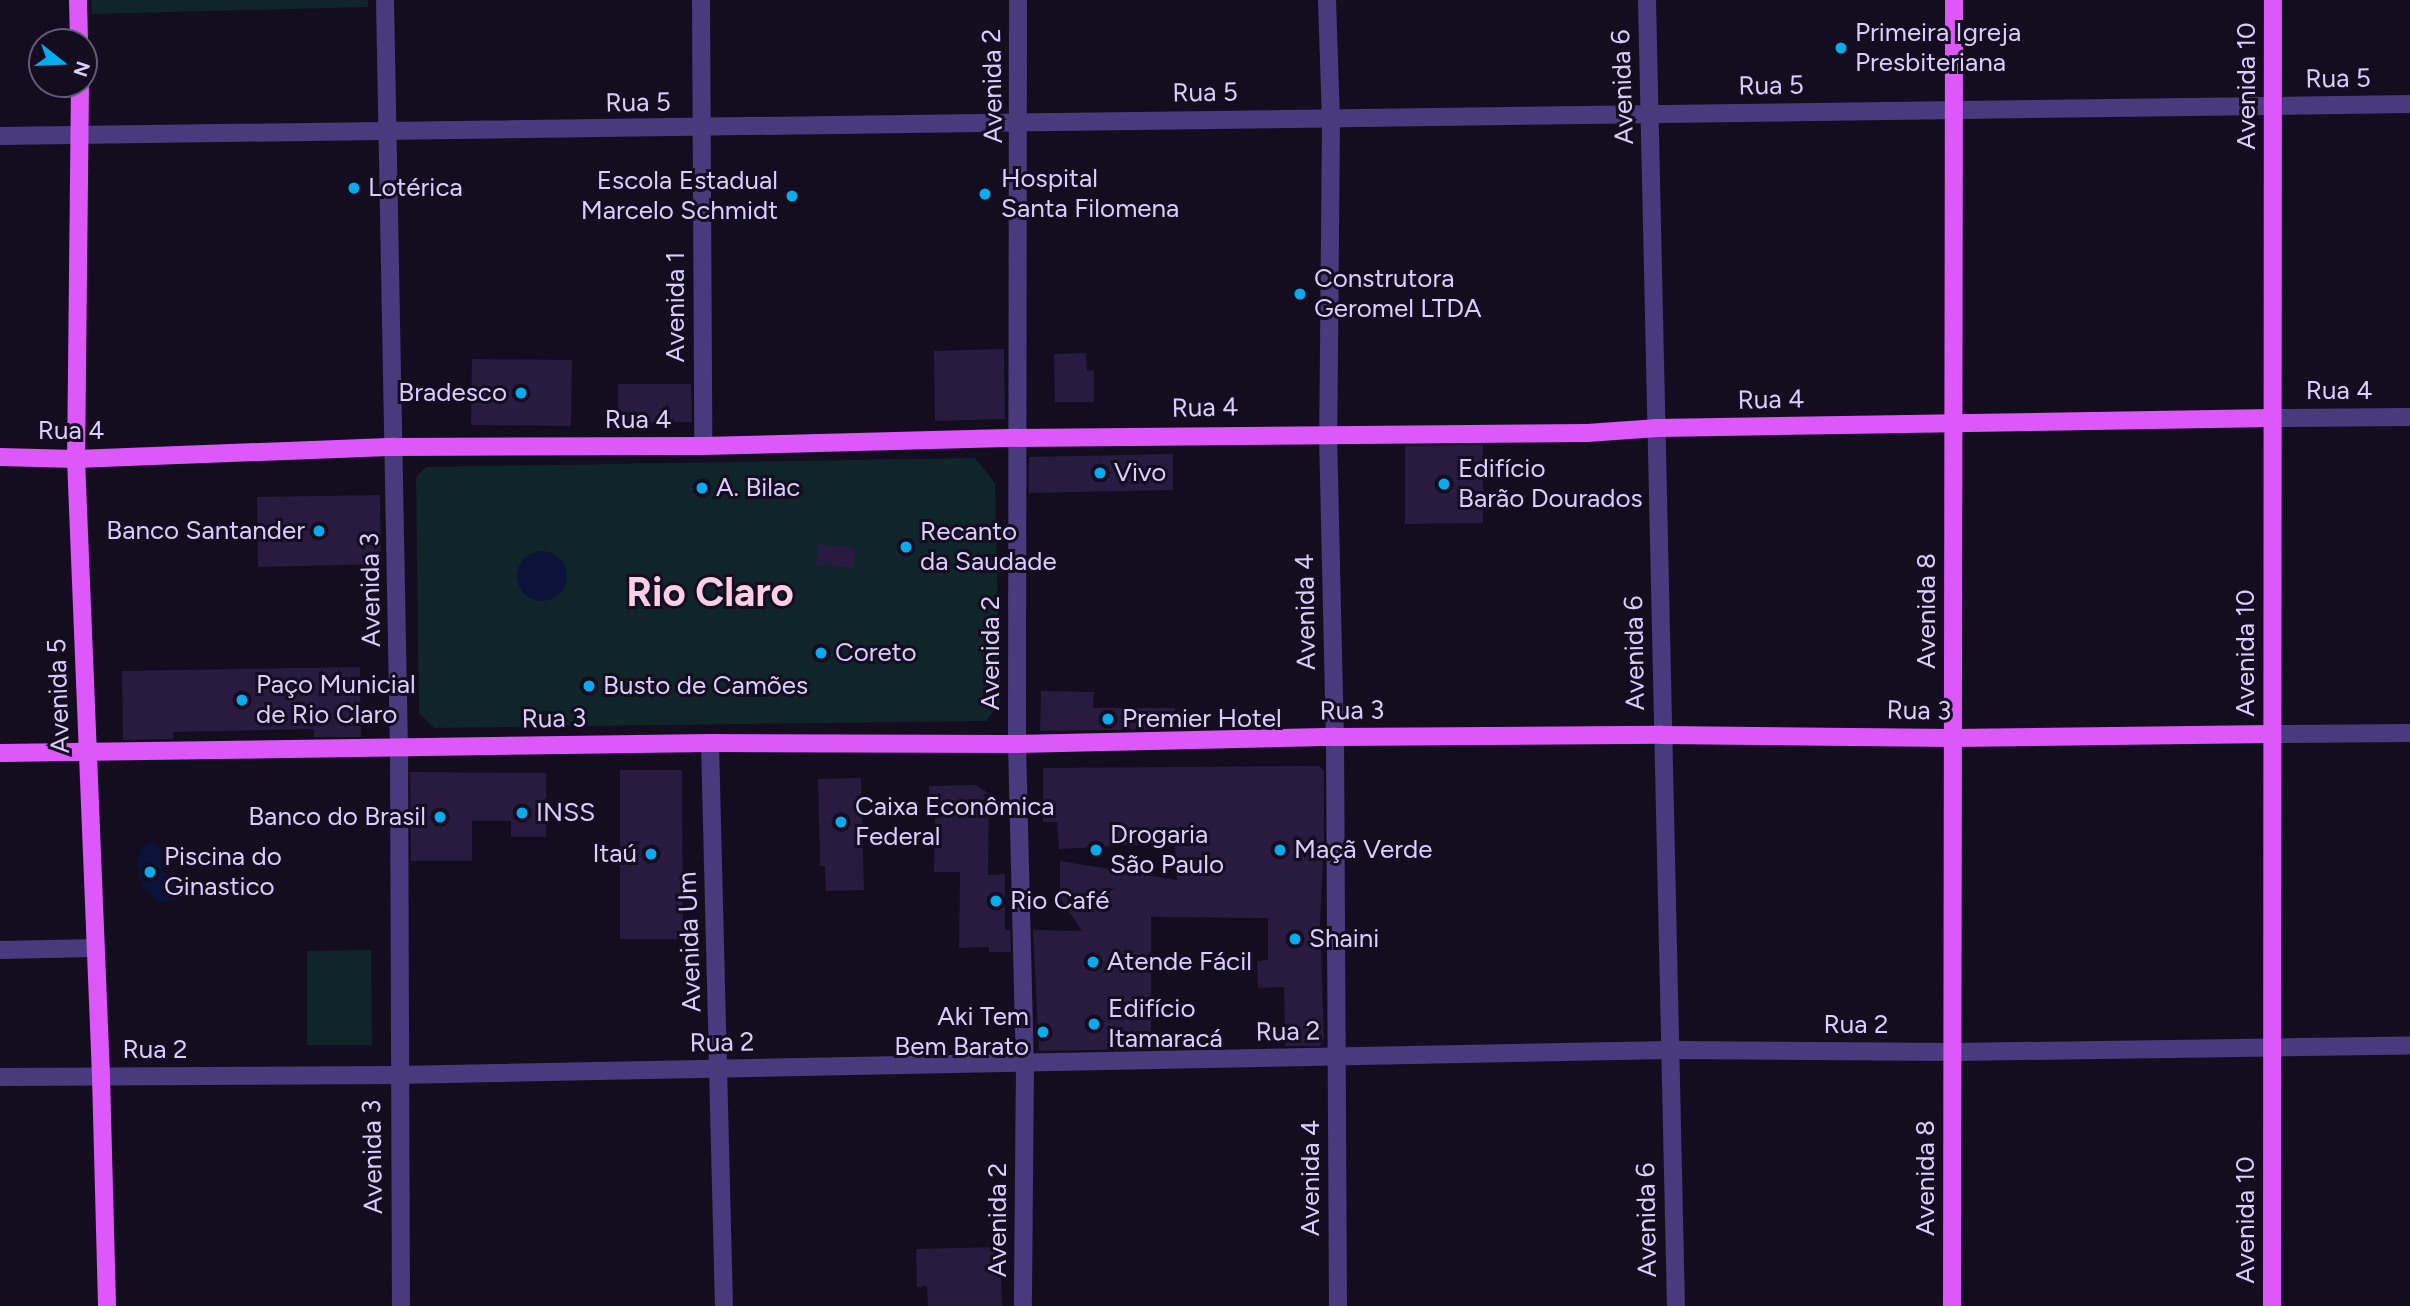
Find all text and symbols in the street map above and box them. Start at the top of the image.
place label: Primeira Igreja Presbiteriana [1855,17,2021,78]
street label: Avenida 10 [2231,22,2263,150]
north arrow [28,28,98,98]
street label: Avenida 2 [976,28,1010,144]
street label: Avenida 6 [1605,29,1641,145]
marker: Primeira Igreja Presbiteriana [1833,40,1849,56]
text: N [68,58,95,80]
street label: Rua 5 [2305,63,2371,95]
street label: Rua 5 [1738,70,1804,102]
street label: Rua 5 [1172,77,1238,109]
street label: Rua 5 [605,87,671,119]
place label: Hospital Santa Filomena [1001,163,1179,224]
place label: Escola Estadual Marcelo Schmidt [581,165,778,227]
place label: Lotérica [368,172,463,204]
marker: Lotérica [346,180,362,196]
marker: Hospital Santa Filomena [975,184,995,204]
marker: Escola Estadual Marcelo Schmidt [784,188,800,204]
street label: Avenida 1 [660,252,692,362]
place label: Construtora Geromel LTDA [1314,263,1482,324]
marker: Construtora Geromel LTDA [1292,286,1308,302]
street label: Rua 4 [2306,375,2372,407]
place label: Bradesco [398,377,507,409]
street label: Rua 4 [1737,384,1805,416]
marker: Bradesco [513,385,529,401]
street label: Rua 4 [1171,392,1239,424]
street label: Rua 4 [605,404,671,436]
street label: Rua 4 [38,415,104,447]
place label: Edifício Barão Dourados [1458,453,1643,514]
place label: Vivo [1114,457,1166,489]
marker: Vivo [1092,465,1108,481]
place label: A. Bilac [716,472,800,504]
marker: Edifício Barão Dourados [1436,476,1452,492]
marker: A. Bilac [694,480,710,496]
place label: Banco Santander [106,515,305,547]
place label: Recanto da Saudade [920,516,1057,578]
marker: Banco Santander [311,523,327,539]
street label: Avenida 3 [354,533,388,647]
marker: Recanto da Saudade [898,539,914,555]
street label: Avenida 8 [1911,553,1943,669]
street label: Avenida 4 [1289,554,1323,670]
district label: Rio Claro [626,568,794,616]
street label: Avenida 10 [2230,589,2262,717]
street label: Avenida 6 [1618,595,1652,711]
street label: Avenida 2 [975,596,1007,710]
place label: Coreto [835,637,917,669]
street label: Avenida 5 [41,638,77,754]
marker: Coreto [813,645,829,661]
place label: Paço Municial de Rio Claro [256,669,416,730]
place label: Busto de Camões [603,670,808,702]
marker: Busto de Camões [581,678,597,694]
marker: Paço Municial de Rio Claro [234,692,250,708]
street label: Rua 3 [1319,695,1385,727]
street label: Rua 3 [1886,695,1952,727]
street label: Rua 3 [521,703,587,735]
place label: Premier Hotel [1122,703,1282,735]
marker: Premier Hotel [1100,711,1116,727]
place label: Caixa Econômica Federal [855,791,1055,852]
place label: INSS [536,797,595,829]
place label: Banco do Brasil [248,801,426,833]
marker: INSS [514,805,530,821]
marker: Banco do Brasil [432,809,448,825]
marker: Caixa Econômica Federal [833,814,849,830]
place label: Drogaria São Paulo [1110,819,1224,880]
place label: Maçã Verde [1294,834,1432,866]
place label: Itaú [592,838,637,870]
place label: Piscina do Ginastico [164,841,282,903]
marker: Drogaria São Paulo [1088,842,1104,858]
marker: Maçã Verde [1272,842,1288,858]
marker: Itaú [643,846,659,862]
marker: Piscina do Ginastico [142,864,158,880]
street label: Avenida Um [672,871,708,1013]
place label: Rio Café [1010,885,1110,917]
marker: Rio Café [988,893,1004,909]
place label: Shaini [1309,923,1379,955]
marker: Shaini [1287,931,1303,947]
place label: Atende Fácil [1107,946,1252,978]
marker: Atende Fácil [1085,954,1101,970]
place label: Edifício Itamaracá [1108,993,1223,1054]
place label: Aki Tem Bem Barato [894,1001,1029,1062]
street label: Rua 2 [1824,1009,1888,1041]
marker: Edifício Itamaracá [1086,1016,1102,1032]
street label: Rua 2 [1255,1016,1321,1048]
marker: Aki Tem Bem Barato [1035,1024,1051,1040]
street label: Rua 2 [689,1027,755,1059]
street label: Rua 2 [123,1034,187,1066]
street label: Avenida 3 [356,1100,390,1214]
street label: Avenida 4 [1295,1120,1327,1236]
street label: Avenida 8 [1910,1120,1942,1236]
street label: Avenida 10 [2230,1156,2262,1284]
street label: Avenida 6 [1630,1162,1664,1278]
street label: Avenida 2 [982,1163,1014,1277]

